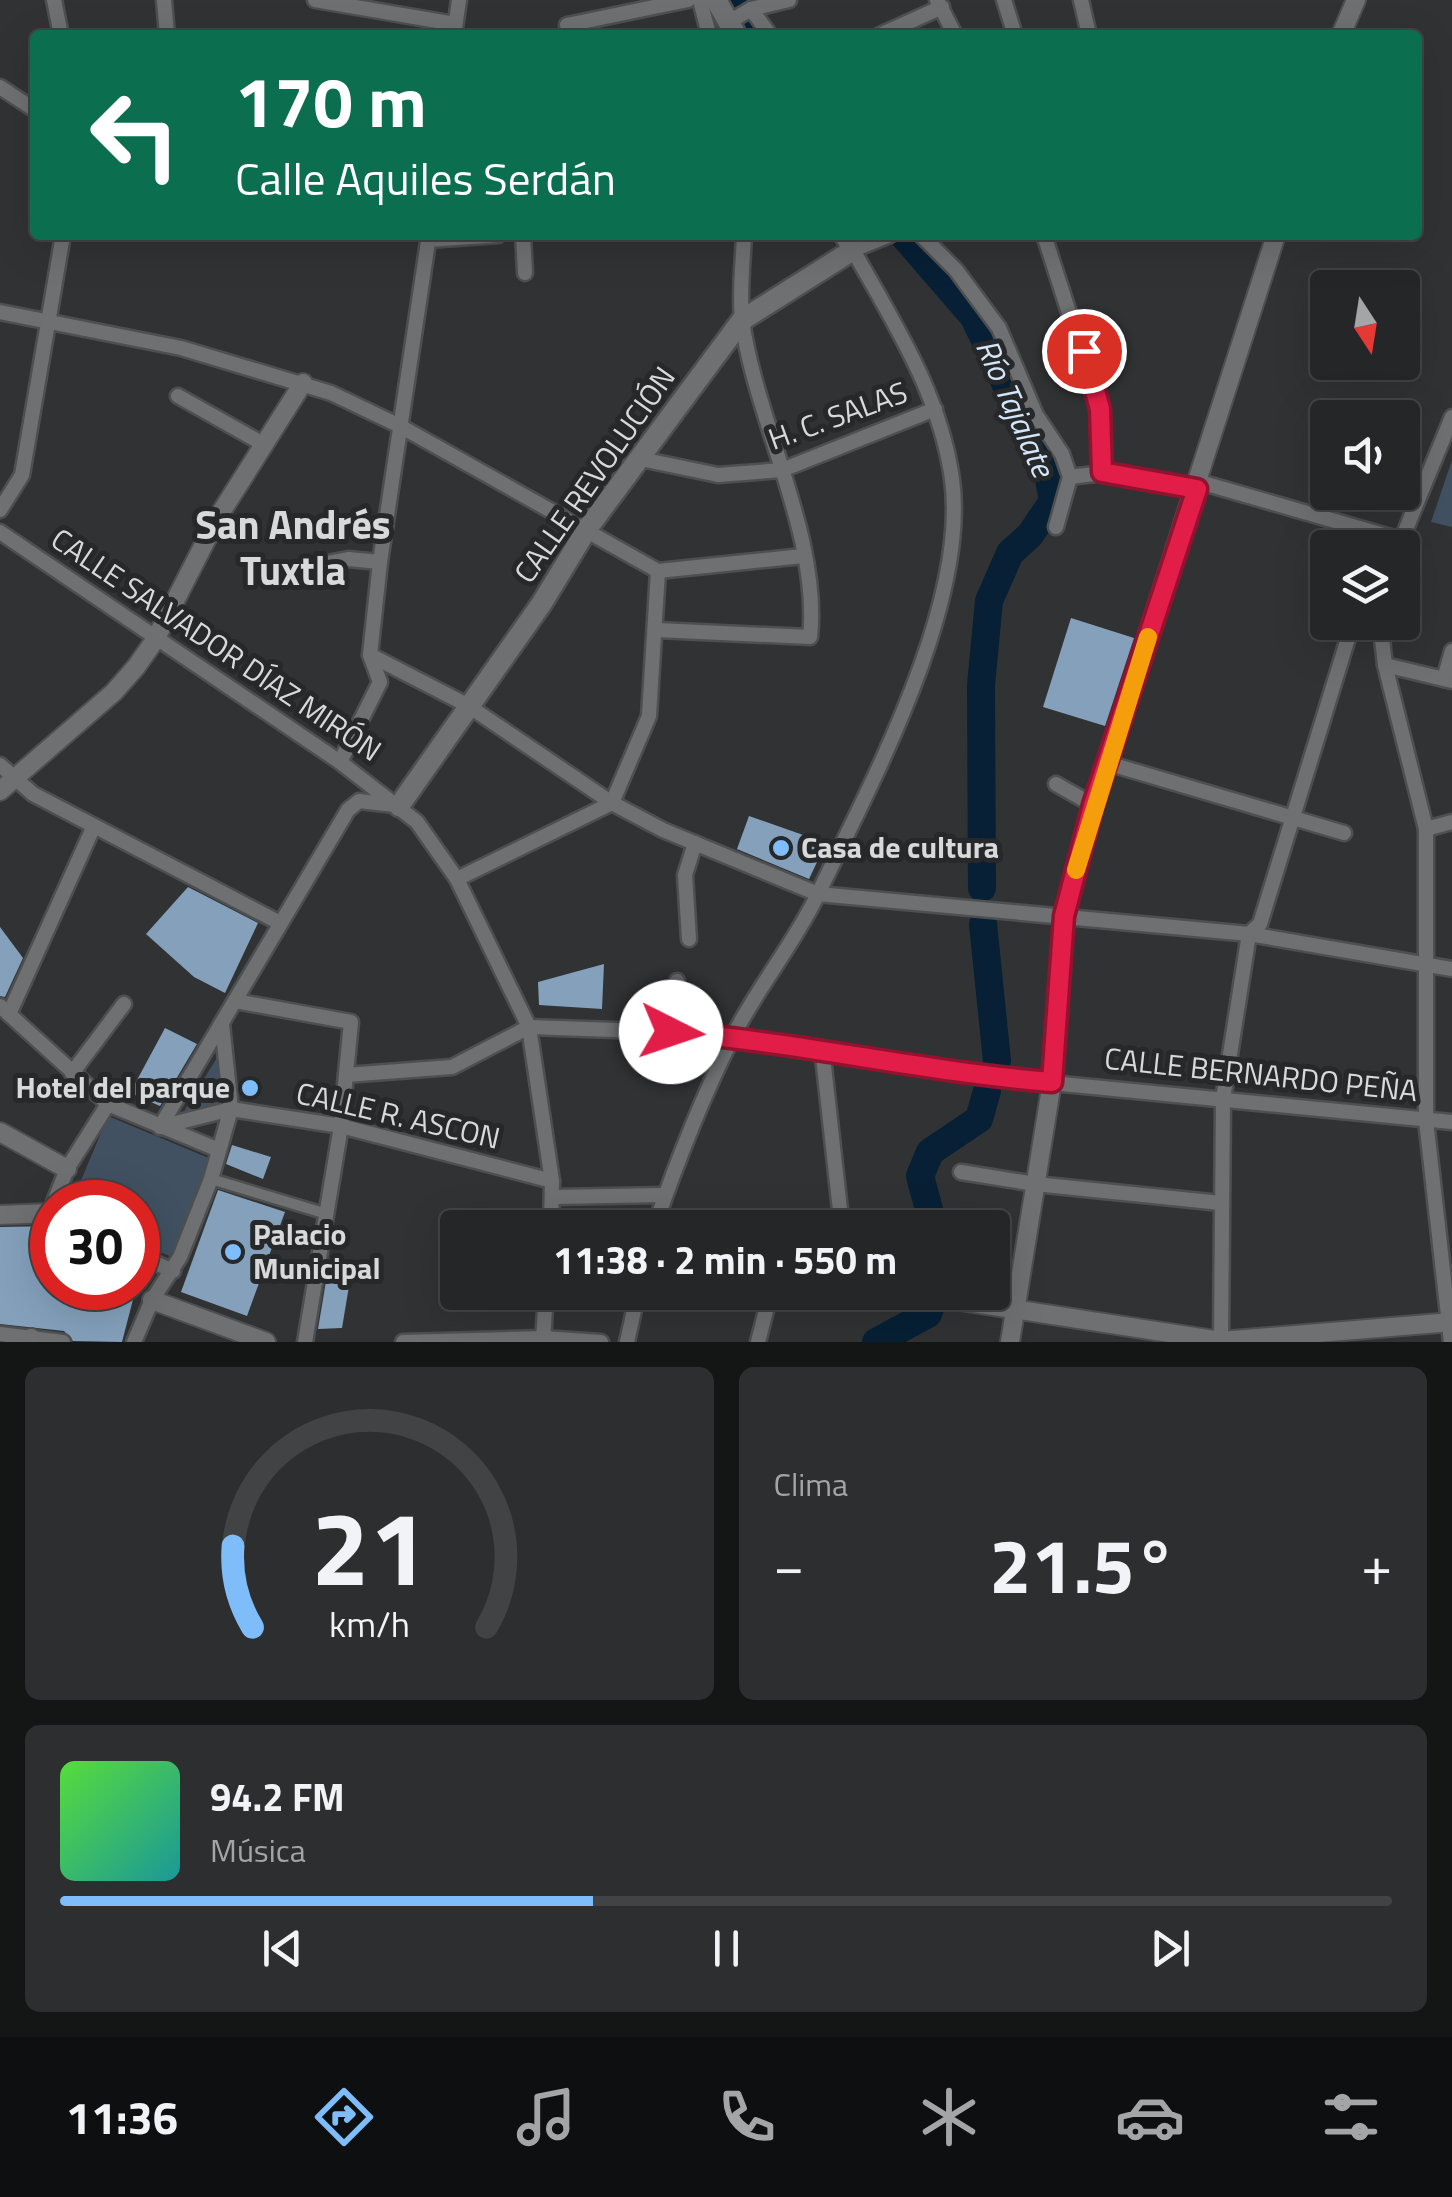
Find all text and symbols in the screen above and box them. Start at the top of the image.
text: 170 m [235,48,427,154]
icon: left [70,70,200,200]
text: Calle Aquiles Serdán [235,144,616,212]
north arrow [1310,270,1420,380]
map controls [1310,270,1420,640]
pin [1042,309,1127,394]
icon: arrive [1057,324,1112,379]
water label: Río Tajalate [964,331,1069,486]
street label: CALLE REVOLUCIÓN [502,357,686,592]
street label: H. C. SALAS [762,369,914,461]
button: sound [1310,400,1420,510]
district label: San Andrés Tuxtla [195,494,391,601]
street label: CALLE SALVADOR DÍAZ MIRÓN [42,516,391,772]
button: layers [1310,530,1420,640]
place label: Casa de cultura [801,824,999,870]
marker: Casa de cultura [770,837,792,859]
position arrow [619,980,723,1084]
street label: CALLE BERNARDO PEÑA [1102,1035,1420,1113]
place label: Hotel del parque [16,1064,230,1110]
street label: CALLE R. ASCON [292,1069,505,1161]
marker: Hotel del parque [239,1077,261,1099]
speed limit sign: 30 [30,1180,160,1310]
place label: Palacio Municipal [253,1211,381,1291]
text: 11:38 · 2 min · 550 m [553,1231,897,1289]
marker: Palacio Municipal [222,1241,244,1263]
text: Clima [774,1460,848,1508]
text: 21 [311,1467,427,1625]
text: 21.5° [989,1508,1176,1622]
text: − [774,1523,804,1606]
text: + [1361,1523,1392,1606]
text: km/h [329,1596,410,1651]
text: 94.2 FM [210,1768,345,1826]
text: Música [210,1826,306,1874]
icon: previous [255,1921,310,1976]
icon: pause [699,1921,754,1976]
icon: next [1143,1921,1198,1976]
icon: directions [309,2082,379,2152]
icon: music [511,2082,581,2152]
icon: phone [712,2082,782,2152]
icon: climate [914,2082,984,2152]
icon: car [1115,2082,1185,2152]
icon: filters [1316,2082,1386,2152]
text: 11:36 [66,2083,178,2151]

